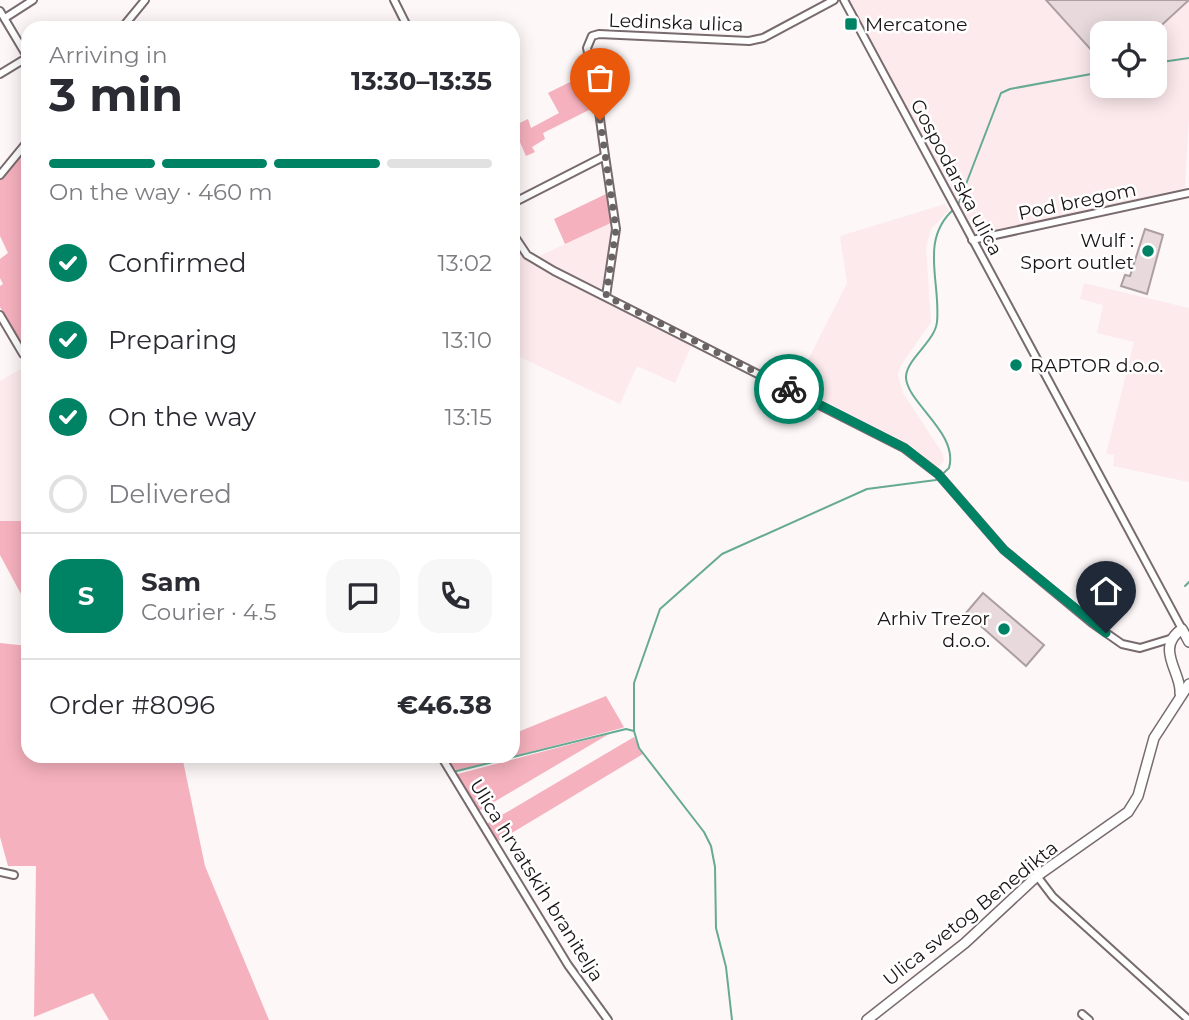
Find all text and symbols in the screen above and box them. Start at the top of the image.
street label: Ledinska ulica [608,9,744,36]
place label: Mercatone [865,13,968,36]
marker: Mercatone [843,16,859,32]
map controls [1090,21,1167,98]
button: locate [1090,21,1167,98]
text: Arriving in [49,41,168,69]
pin [570,48,630,120]
icon: bag [581,59,619,97]
text: 13:30–13:35 [351,65,492,97]
text: 3 min [49,66,183,123]
street label: Gospodarska ulica [906,95,1008,259]
text: On the way · 460 m [49,178,273,206]
street label: Pod bregom [1016,178,1138,225]
place label: Wulf : Sport outlet [1020,229,1134,274]
marker: Wulf : Sport outlet [1140,243,1156,259]
icon: check [49,244,87,282]
text: Confirmed [108,247,247,279]
text: 13:02 [438,249,492,277]
icon: check [49,321,87,359]
text: Preparing [108,324,237,356]
text: 13:10 [442,326,492,354]
courier [754,354,824,424]
place label: RAPTOR d.o.o. [1030,354,1163,377]
marker: RAPTOR d.o.o. [1008,357,1024,373]
icon: bike [770,370,808,408]
icon: check [49,398,87,436]
text: On the way [108,401,256,433]
text: 13:15 [445,403,492,431]
text: Delivered [108,478,232,510]
button: chat [326,559,400,633]
button: phone [418,559,492,633]
pin [1076,561,1136,633]
text: Sam [141,566,201,598]
icon: home [1087,572,1125,610]
text: S [78,580,94,612]
text: Courier · 4.5 [141,598,276,626]
place label: Arhiv Trezor d.o.o. [877,607,990,652]
marker: Arhiv Trezor d.o.o. [996,621,1012,637]
text: Order #8096 [49,689,215,721]
text: €46.38 [397,689,492,721]
street label: Ulica hrvatskih branitelja [465,775,608,986]
street label: Ulica svetog Benedikta [878,836,1062,991]

